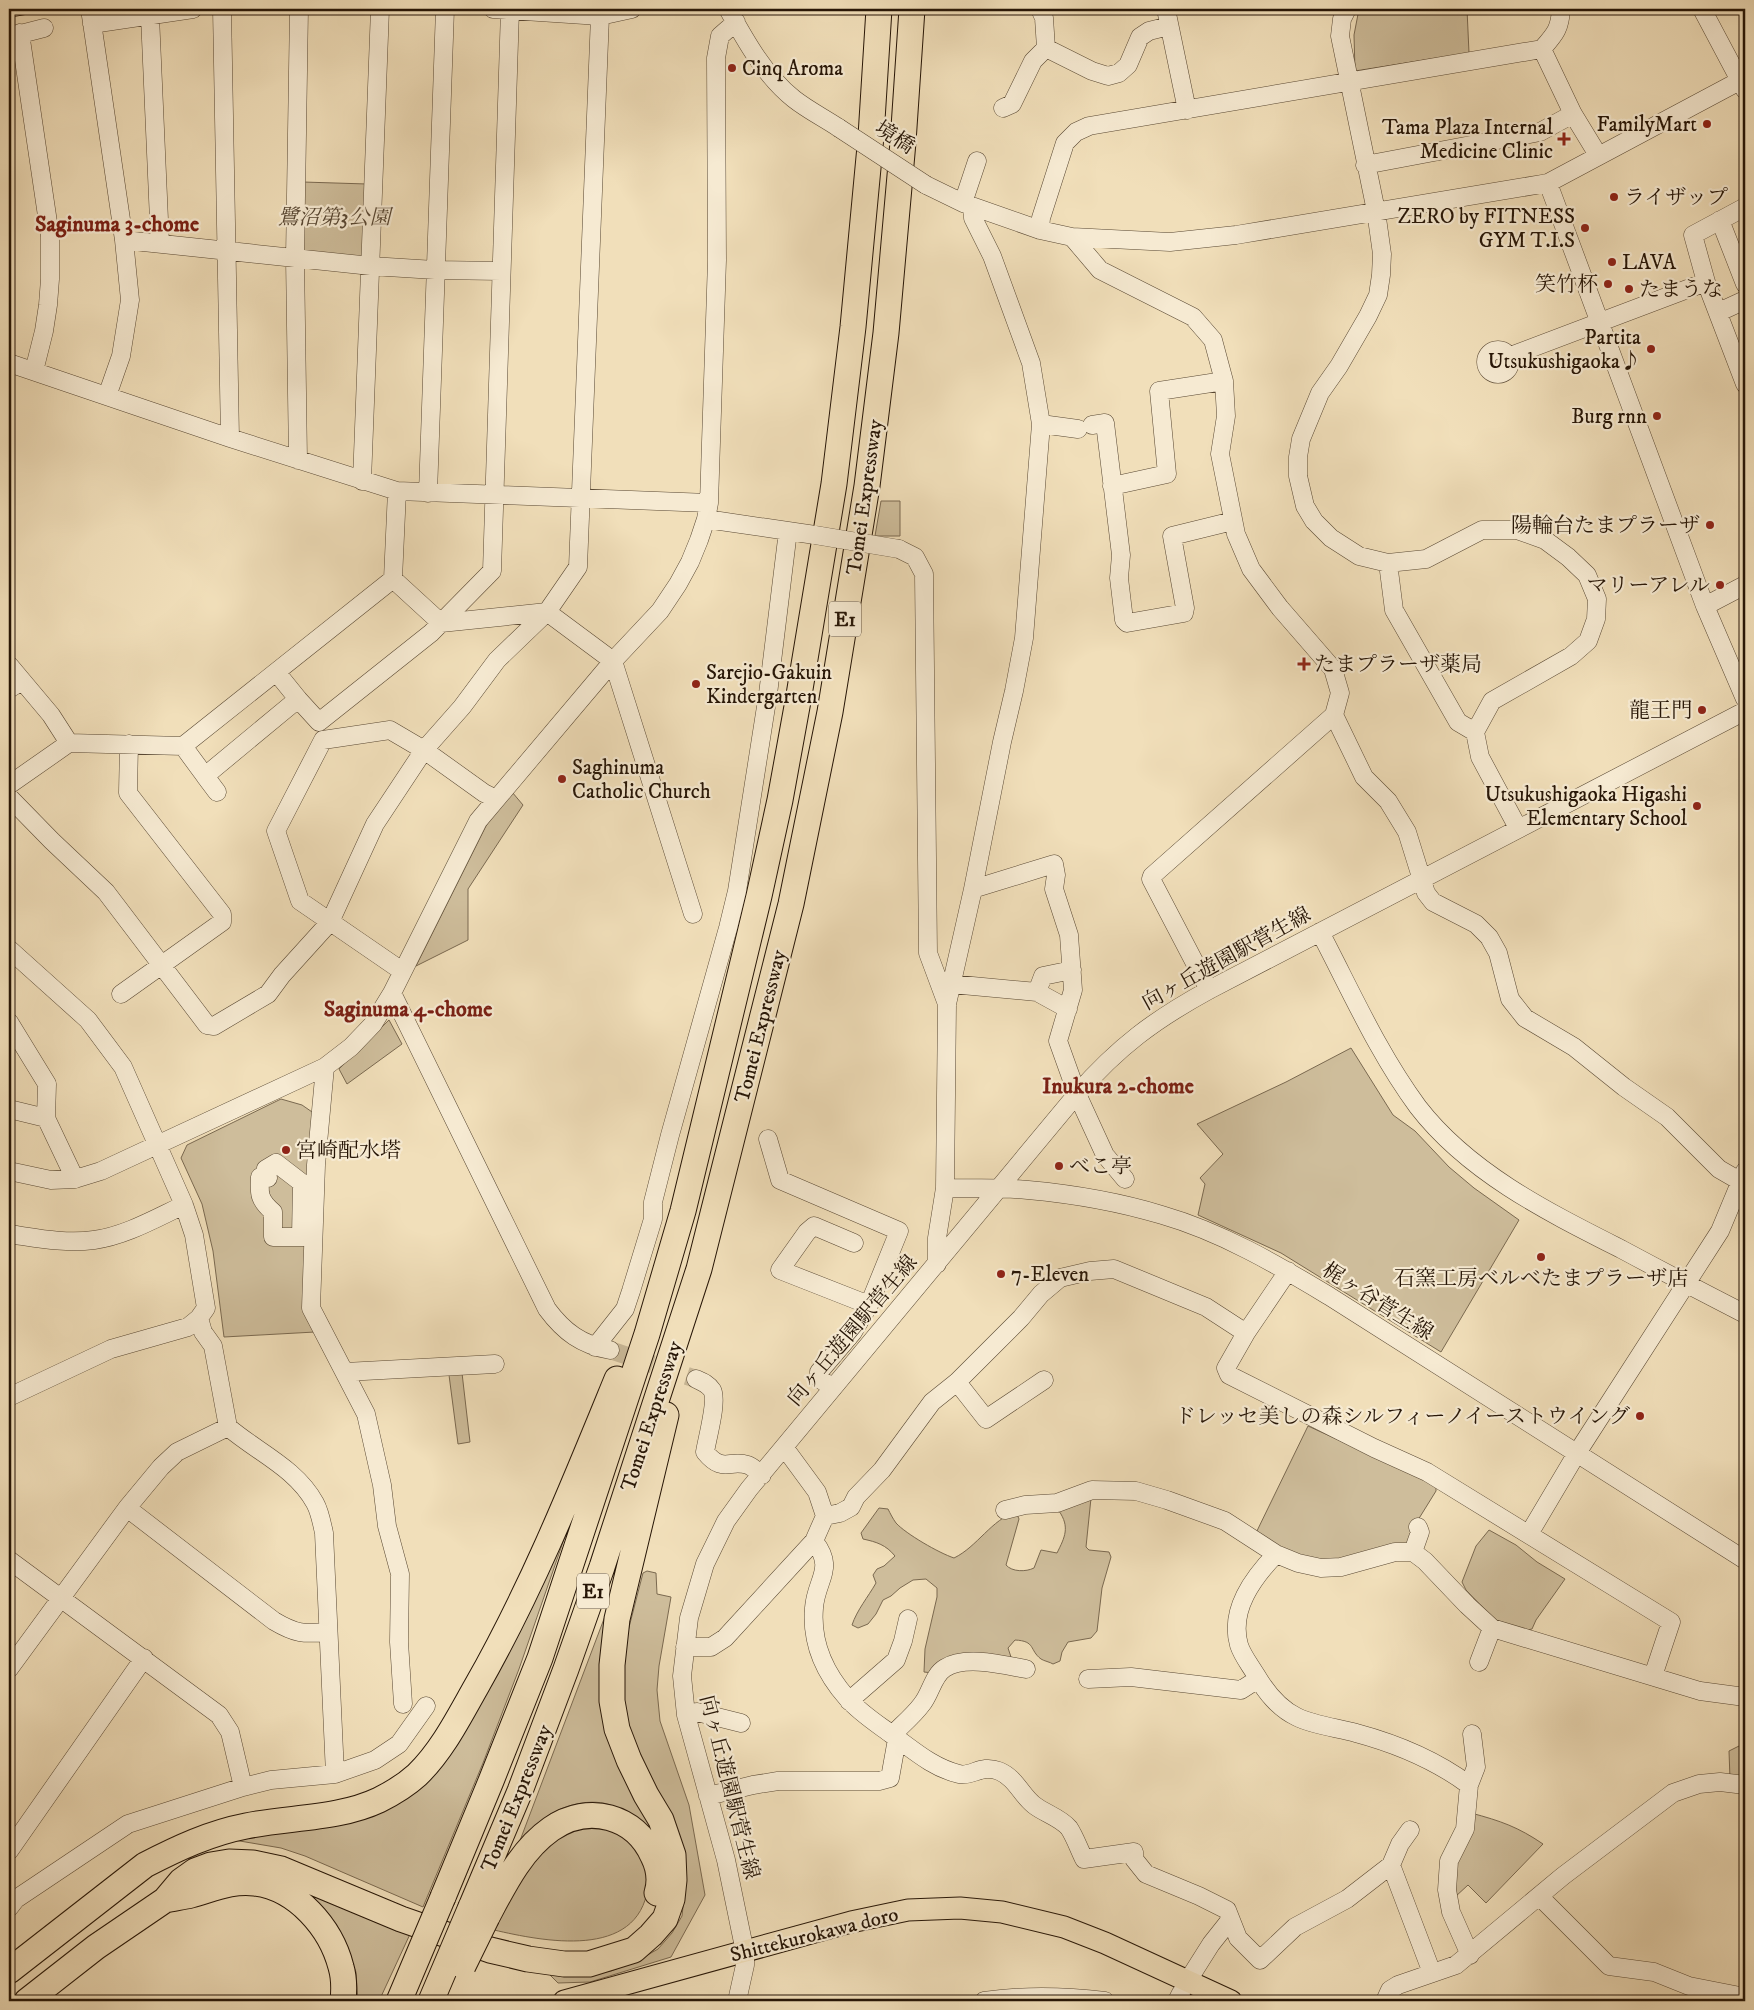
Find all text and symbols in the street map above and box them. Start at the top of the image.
place label: Cinq Aroma [742,56,843,82]
marker: Cinq Aroma [726,62,738,74]
place label: FamilyMart [1596,112,1697,138]
street label: 境橋 [870,115,919,160]
place label: Tama Plaza Internal Medicine Clinic [1382,115,1554,165]
marker: FamilyMart [1701,118,1713,130]
marker: Tama Plaza Internal Medicine Clinic [1557,132,1571,146]
place label: ライザップ [1624,185,1728,211]
marker: ライザップ [1608,191,1620,203]
place label: ZERO by FITNESS GYM T.I.S [1398,204,1575,254]
park label: 鷺沼第3公園 [278,205,393,231]
district label: Saginuma 3-chome [35,211,199,238]
marker: ZERO by FITNESS GYM T.I.S [1579,222,1591,234]
place label: LAVA [1622,250,1677,276]
marker: LAVA [1606,256,1618,268]
place label: 笑竹杯 [1535,272,1598,298]
place label: たまうな [1639,277,1723,303]
marker: 笑竹杯 [1602,278,1614,290]
marker: たまうな [1623,283,1635,295]
place label: Partita Utsukushigaoka♪ [1488,325,1641,375]
marker: Partita Utsukushigaoka♪ [1645,343,1657,355]
place label: Burg rnn [1571,404,1647,430]
marker: Burg rnn [1651,410,1663,422]
street label: Tomei Expressway [841,417,889,576]
place label: 陽輪台たまプラーザ [1511,513,1700,539]
marker: 陽輪台たまプラーザ [1704,519,1716,531]
place label: マリーアレル [1586,573,1710,599]
marker: マリーアレル [1714,579,1726,591]
road number: E1 [829,602,861,636]
place label: たまプラーザ薬局 [1314,652,1482,678]
marker: たまプラーザ薬局 [1298,658,1310,670]
place label: Sarejio-Gakuin Kindergarten [706,660,832,710]
marker: Sarejio-Gakuin Kindergarten [690,678,702,690]
place label: 龍王門 [1629,698,1692,724]
marker: 龍王門 [1696,704,1708,716]
place label: Saghinuma Catholic Church [572,755,711,805]
marker: Saghinuma Catholic Church [556,773,568,785]
place label: Utsukushigaoka Higashi Elementary School [1485,782,1688,832]
marker: Utsukushigaoka Higashi Elementary School [1691,800,1703,812]
street label: 向ヶ丘遊園駅菅生線 [1138,902,1315,1016]
street label: Tomei Expressway [729,946,793,1105]
district label: Saginuma 4-chome [324,996,492,1023]
district label: Inukura 2-chome [1042,1073,1194,1100]
place label: 宮崎配水塔 [296,1138,401,1164]
marker: 宮崎配水塔 [280,1144,292,1156]
place label: べこ亭 [1069,1154,1132,1180]
marker: べこ亭 [1053,1160,1065,1172]
street label: 向ヶ丘遊園駅菅生線 [782,1250,923,1411]
marker: 石窯工房ベルベたまプラーザ店 [1535,1251,1547,1263]
street label: 梶ヶ谷菅生線 [1317,1257,1438,1346]
place label: 7-Eleven [1011,1262,1089,1288]
place label: 石窯工房ベルベたまプラーザ店 [1394,1266,1688,1292]
marker: 7-Eleven [995,1268,1007,1280]
street label: Tomei Expressway [615,1337,689,1495]
place label: ドレッセ美しの森シルフィーノイーストウイング [1175,1404,1630,1430]
marker: ドレッセ美しの森シルフィーノイーストウイング [1634,1410,1646,1422]
road number: E1 [577,1574,609,1608]
street label: 向ヶ丘遊園駅菅生線 [694,1692,765,1882]
street label: Tomei Expressway [476,1720,559,1876]
street label: Shittekurokawa doro [727,1901,901,1968]

